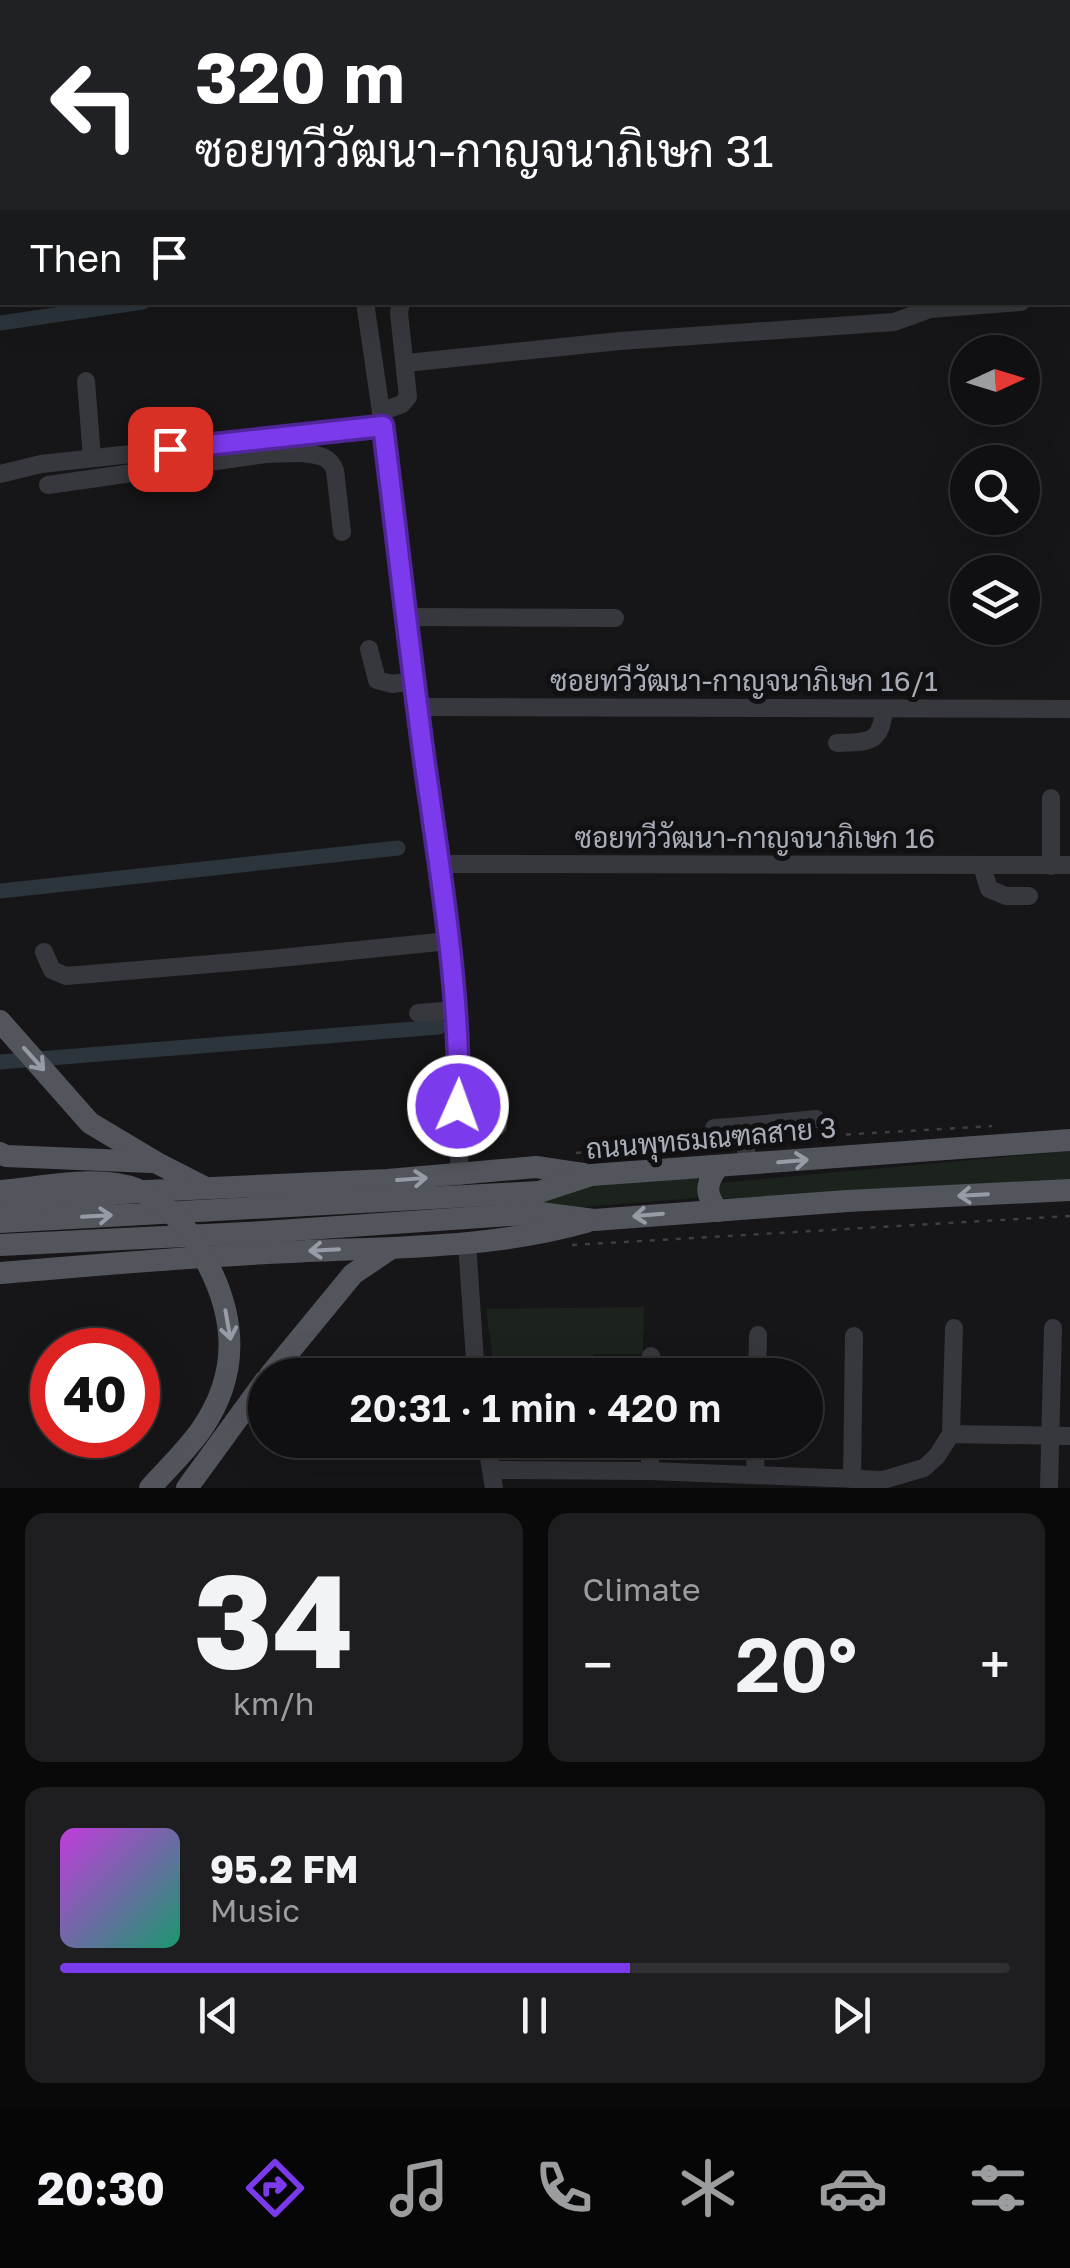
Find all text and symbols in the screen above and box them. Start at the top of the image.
text: 320 m [195,34,405,118]
icon: left [30,40,160,170]
text: ซอยทวีวัฒนา-กาญจนาภิเษก 31 [195,123,774,177]
icon: arrive [142,230,197,285]
text: Then [30,235,122,280]
north arrow [950,335,1040,425]
map controls [950,335,1040,645]
pin [128,407,213,492]
icon: arrive [143,422,198,477]
button: search [950,445,1040,535]
button: layers [950,555,1040,645]
street label: ซอยทวีวัฒนา-กาญจนาภิเษก 16/1 [550,663,938,699]
street label: ซอยทวีวัฒนา-กาญจนาภิเษก 16 [575,820,935,856]
one-way arrow [22,1046,45,1071]
position arrow [406,1054,510,1158]
street label: ถนนพุทธมณฑลสาย 3 [584,1110,838,1169]
one-way arrow [777,1151,809,1170]
one-way arrow [395,1169,427,1188]
one-way arrow [957,1186,989,1205]
one-way arrow [81,1206,113,1225]
one-way arrow [633,1206,665,1225]
one-way arrow [309,1241,341,1260]
one-way arrow [219,1308,238,1341]
speed limit sign: 40 [30,1328,160,1458]
text: 20:31 · 1 min · 420 m [350,1385,721,1430]
text: 34 [193,1541,354,1697]
text: Climate [583,1570,701,1608]
text: 20° [735,1618,857,1709]
text: − [583,1631,613,1697]
text: + [980,1631,1010,1697]
text: km/h [233,1684,314,1722]
text: 95.2 FM [210,1846,359,1891]
text: Music [210,1891,300,1929]
icon: previous [191,1988,246,2043]
icon: pause [507,1988,562,2043]
icon: next [824,1988,879,2043]
icon: directions [240,2153,310,2223]
icon: music [384,2153,454,2223]
icon: phone [529,2153,599,2223]
icon: climate [673,2153,743,2223]
icon: car [818,2153,888,2223]
icon: filters [963,2153,1033,2223]
text: 20:30 [37,2161,165,2215]

